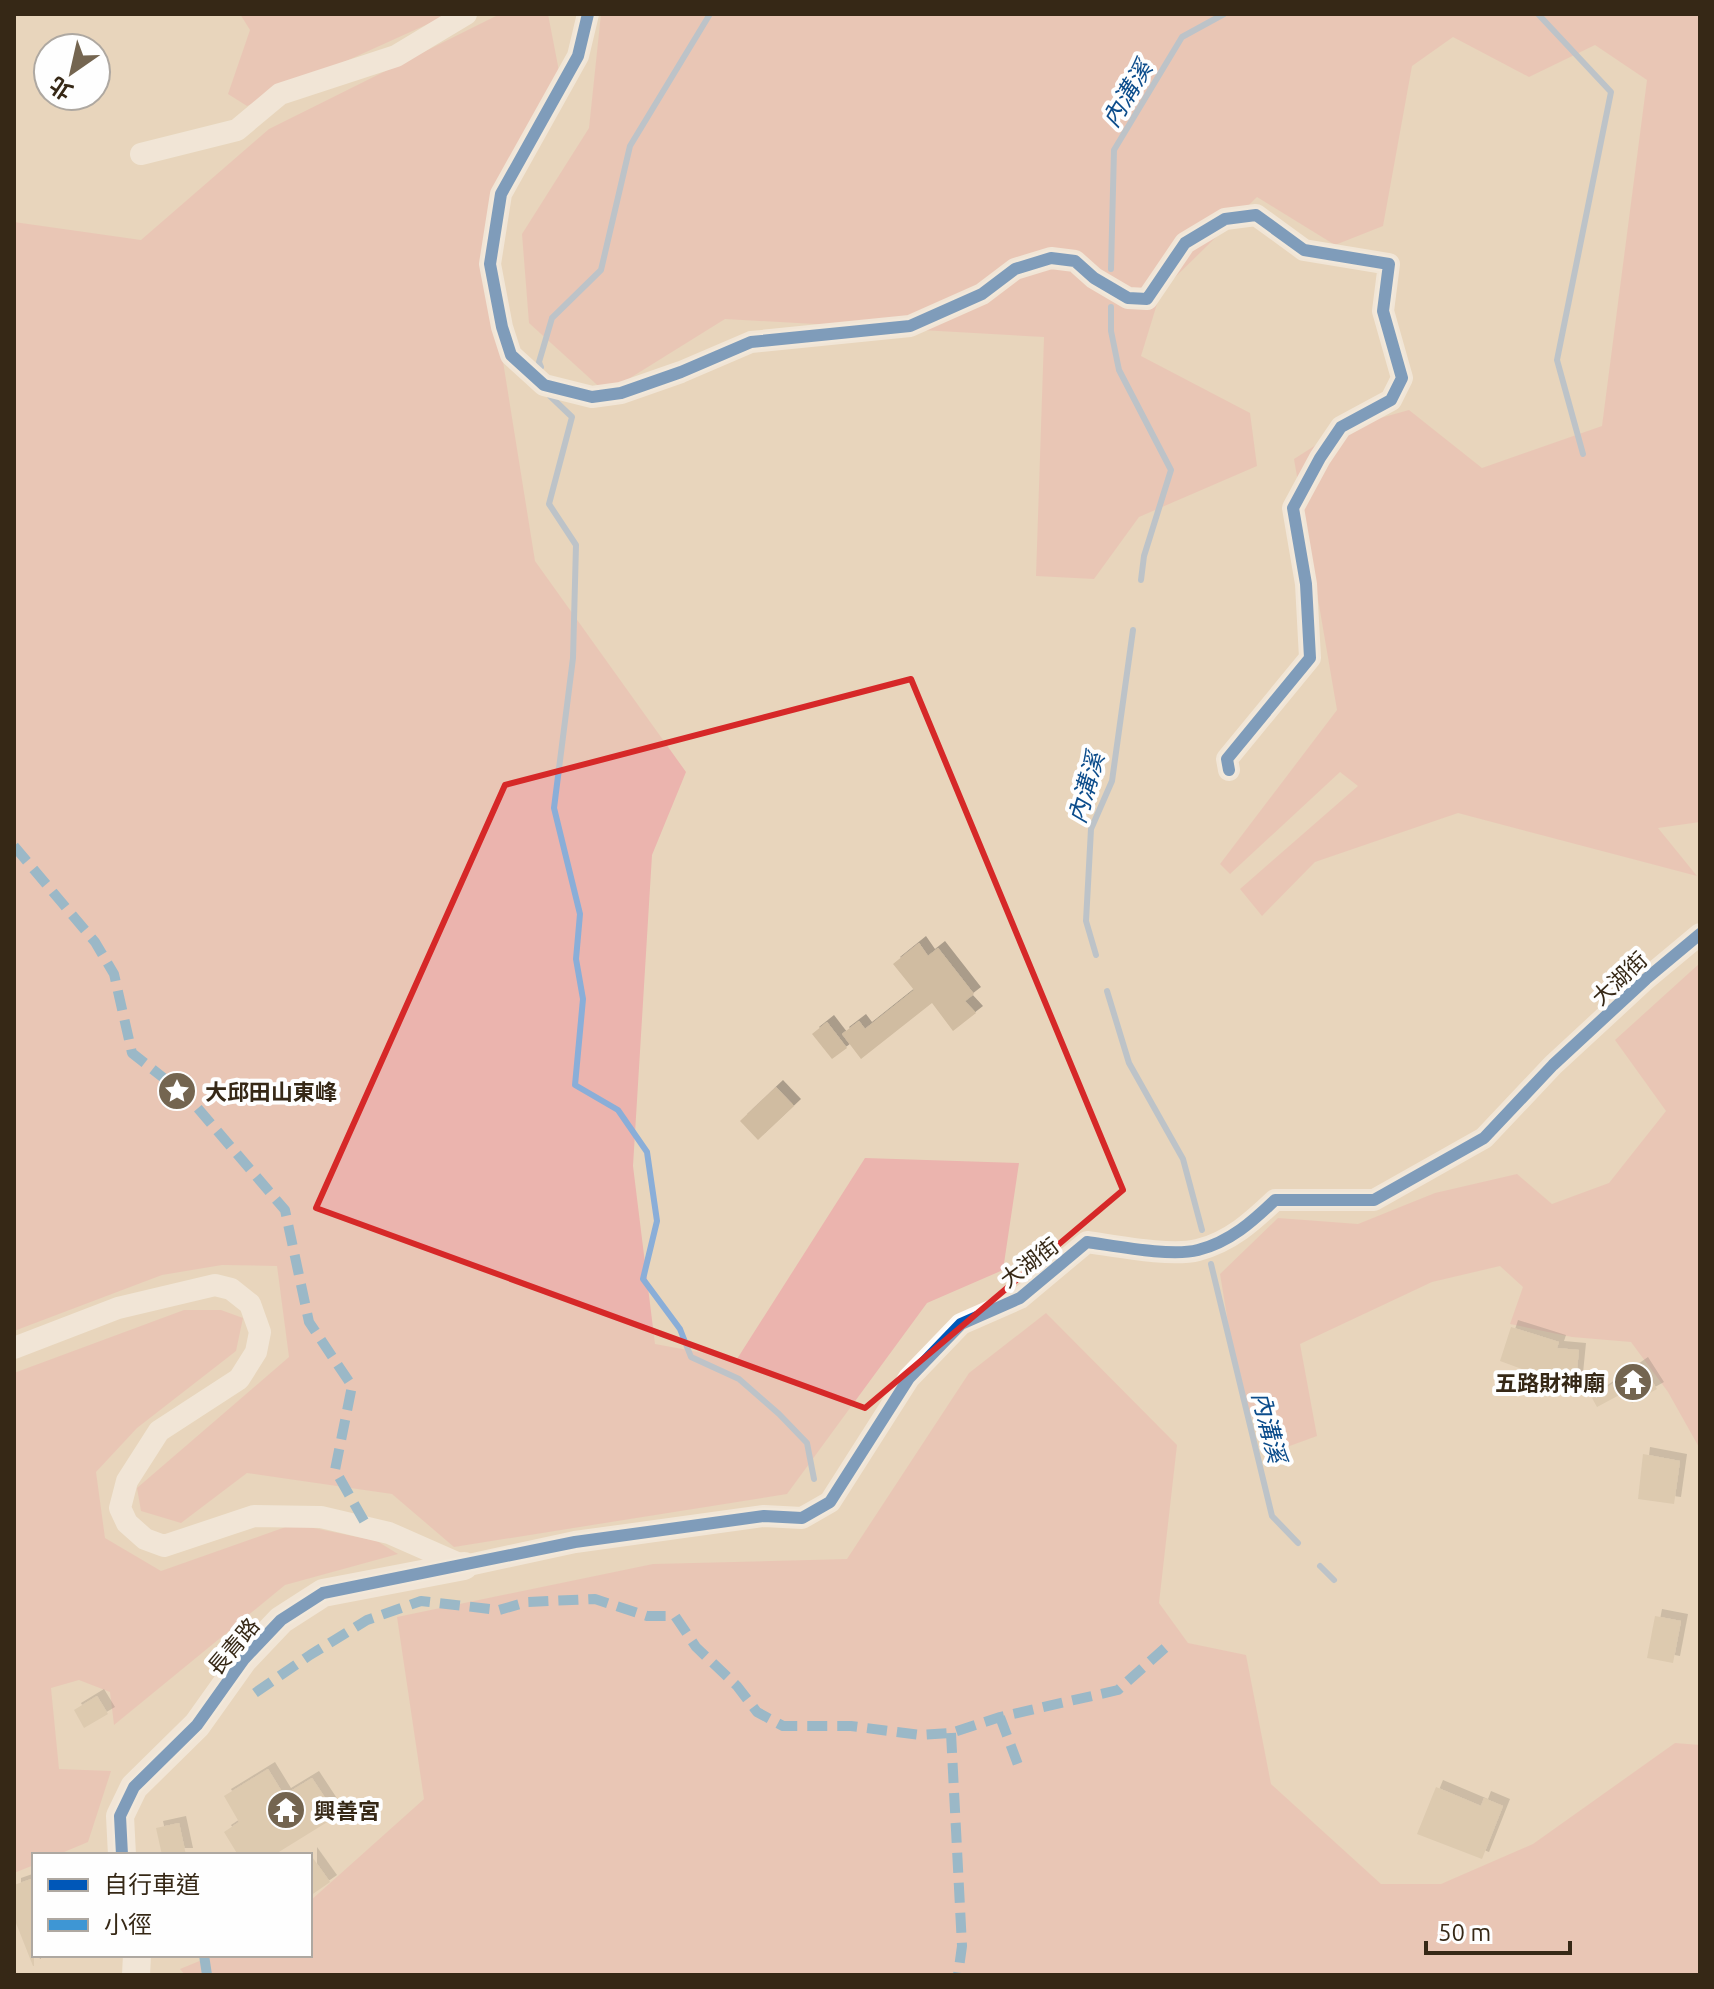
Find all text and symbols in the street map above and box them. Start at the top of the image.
north arrow [32,32,112,112]
water label: 內溝溪 [1097,54,1159,132]
text: 北 [44,72,77,106]
water label: 內溝溪 [1063,747,1110,826]
street label: 大湖街 [1586,946,1652,1010]
place icon: 大邱田山東峰 [156,1070,198,1112]
place label: 大邱田山東峰 [205,1079,337,1104]
street label: 大湖街 [995,1232,1063,1292]
temple icon: 五路財神廟 [1612,1361,1654,1403]
place label: 五路財神廟 [1495,1370,1605,1395]
water label: 內溝溪 [1247,1389,1292,1468]
street label: 長青路 [202,1613,264,1679]
temple icon: 興善宮 [265,1789,307,1831]
place label: 興善宮 [314,1798,380,1823]
legend [32,1853,312,1957]
text: 自行車道 [104,1871,200,1898]
scale bar [1426,1905,1570,1955]
text: 小徑 [104,1911,152,1938]
text: 50 m [1438,1919,1491,1946]

